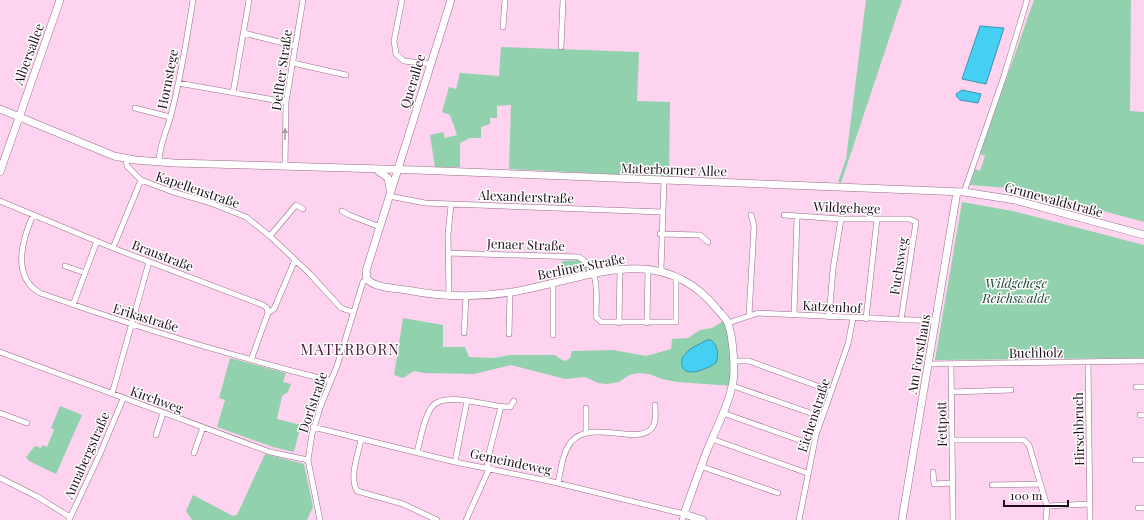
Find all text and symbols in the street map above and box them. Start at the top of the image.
street label: Albersallee [9,20,47,88]
street label: Delfter Straße [267,28,295,112]
street label: Hornstege [153,47,181,110]
street label: Querallee [396,51,429,111]
one-way arrow [282,127,288,140]
street label: Materborner Allee [621,159,728,179]
street label: Kapellenstraße [154,167,243,211]
street label: Grunewaldstraße [1003,178,1105,220]
street label: Alexanderstraße [477,186,575,206]
street label: Wildgehege [812,197,881,217]
street label: Jenaer Straße [486,234,566,254]
street label: Braustraße [130,235,197,275]
street label: Fuchsweg [885,236,911,296]
street label: Berliner Straße [536,249,627,283]
park label: Wildgehege Reichswalde [981,274,1050,306]
street label: Katzenhof [802,296,864,316]
street label: Erikastraße [111,299,181,335]
street label: Am Forsthaus [902,313,933,396]
district label: MATERBORN [300,339,400,359]
street label: Buchholz [1009,343,1063,361]
street label: Dorfstraße [294,369,330,435]
street label: Eichenstraße [793,375,833,454]
street label: Kirchweg [128,382,186,416]
street label: Hirschbruch [1069,392,1087,466]
street label: Fettpott [932,401,950,447]
street label: Annabergstraße [59,408,113,502]
street label: Gemeindeweg [469,444,553,478]
scale bar [1004,482,1068,508]
text: 100 m [1010,487,1043,503]

